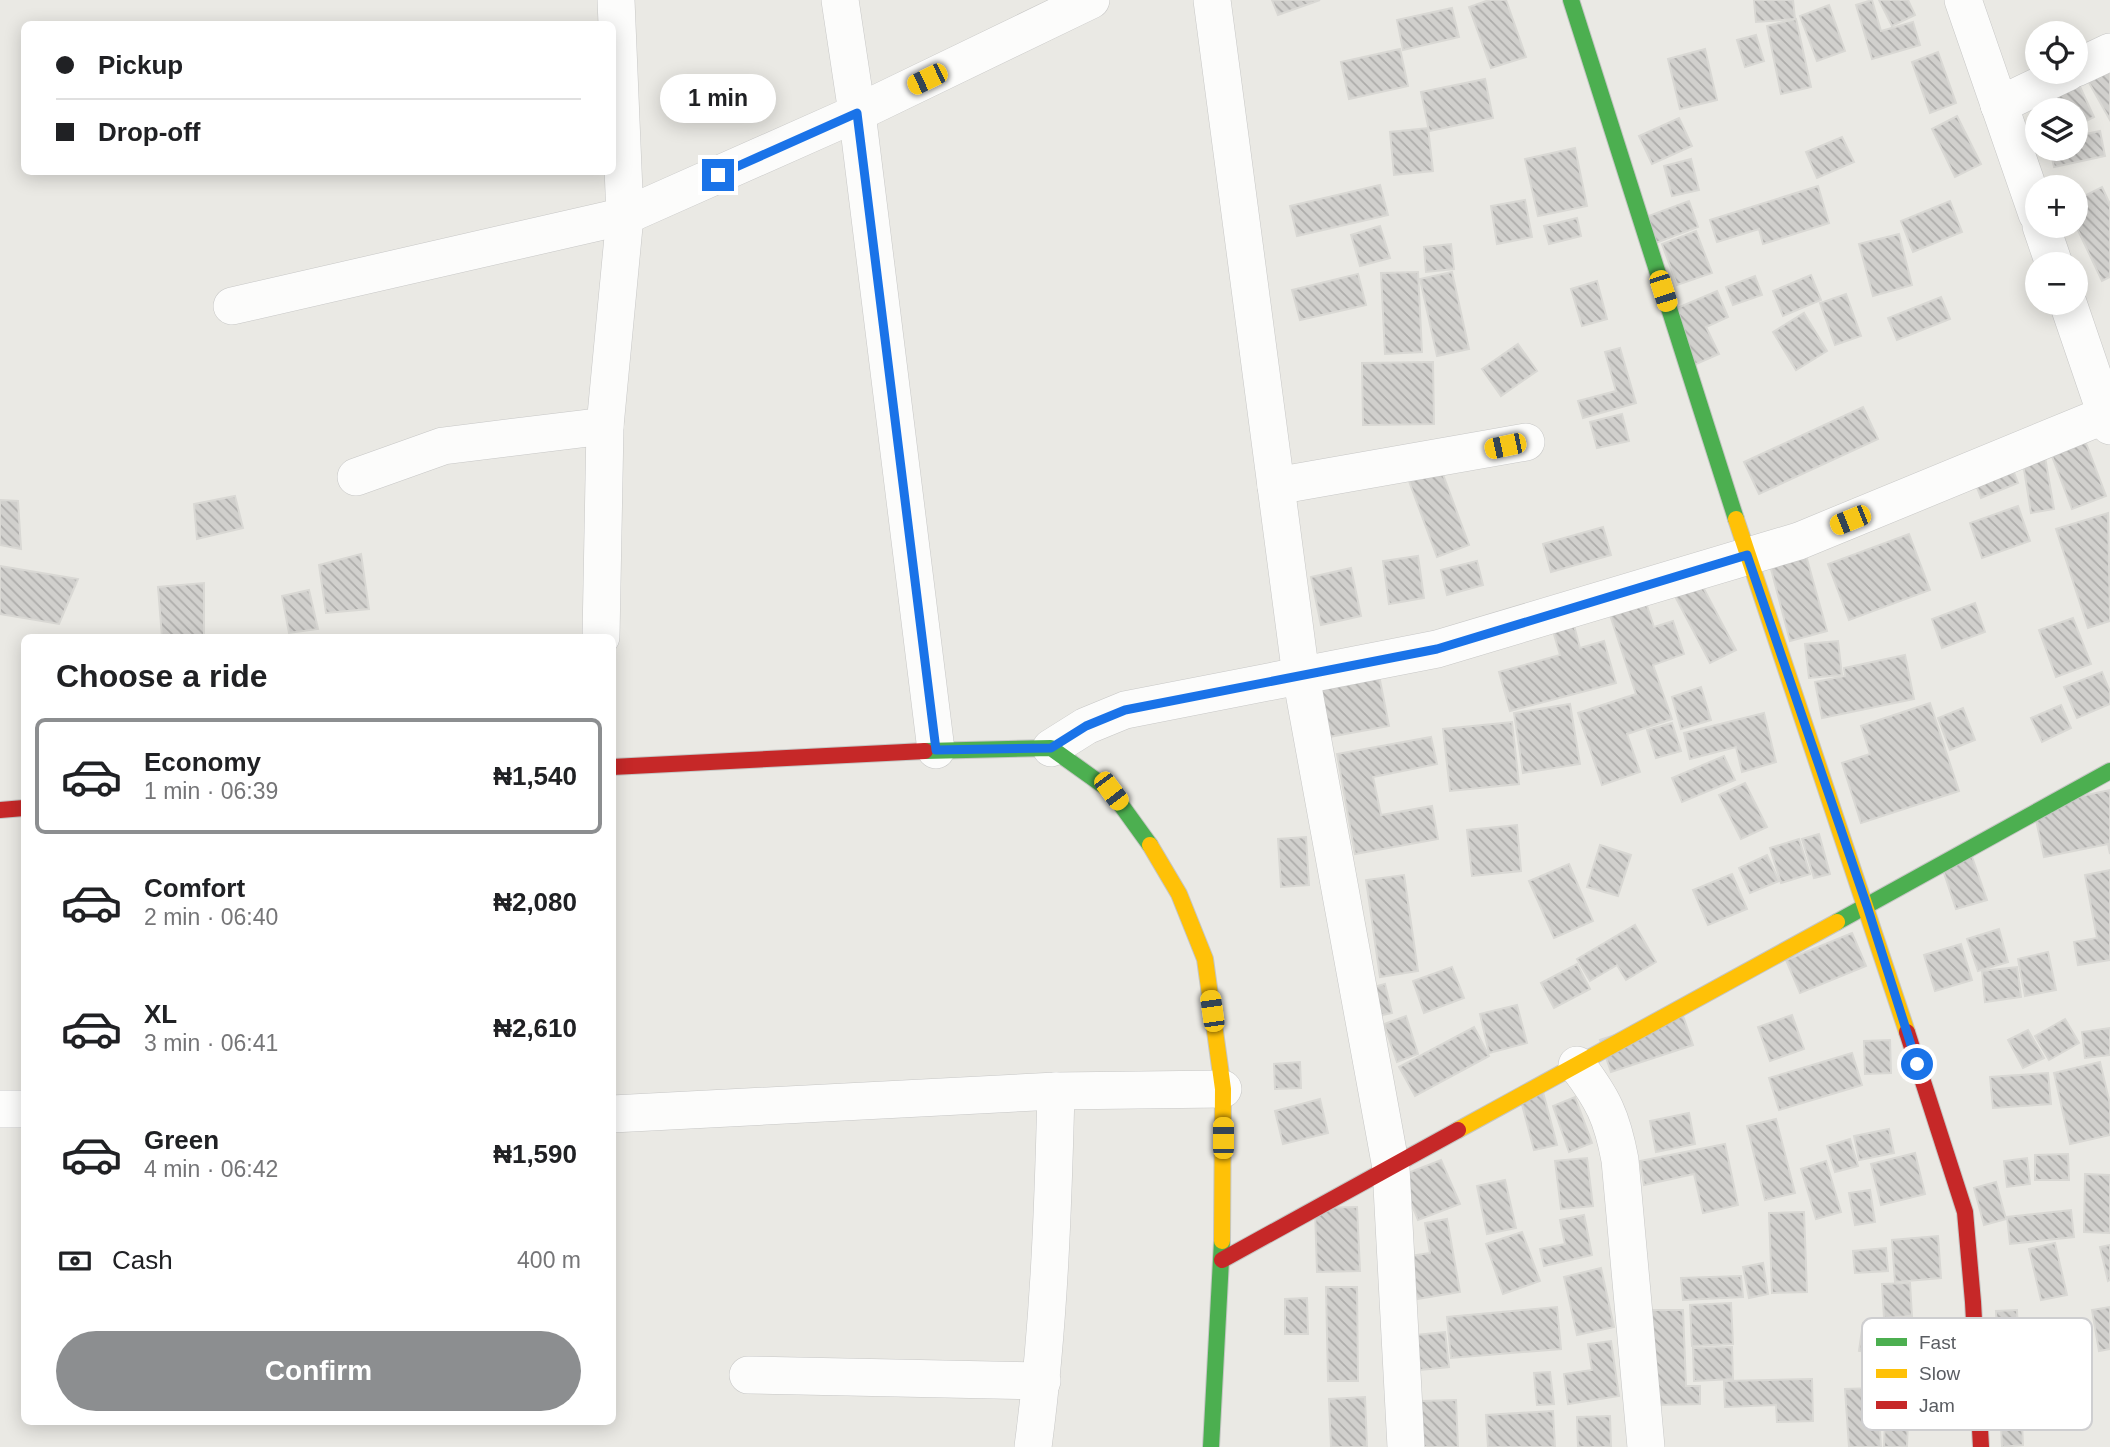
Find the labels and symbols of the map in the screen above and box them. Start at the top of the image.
car [904,60,951,98]
callout: 1 min [660,74,776,122]
route end [702,159,734,191]
car [1647,268,1680,314]
car [1483,431,1528,461]
car [1827,502,1874,538]
car [1090,768,1133,814]
car [1199,989,1226,1033]
route start [1901,1048,1933,1080]
car [1213,1117,1234,1159]
legend [1862,1318,2092,1430]
text: Fast [1919,1332,1957,1353]
text: Slow [1919,1363,1960,1384]
text: Jam [1919,1395,1955,1416]

